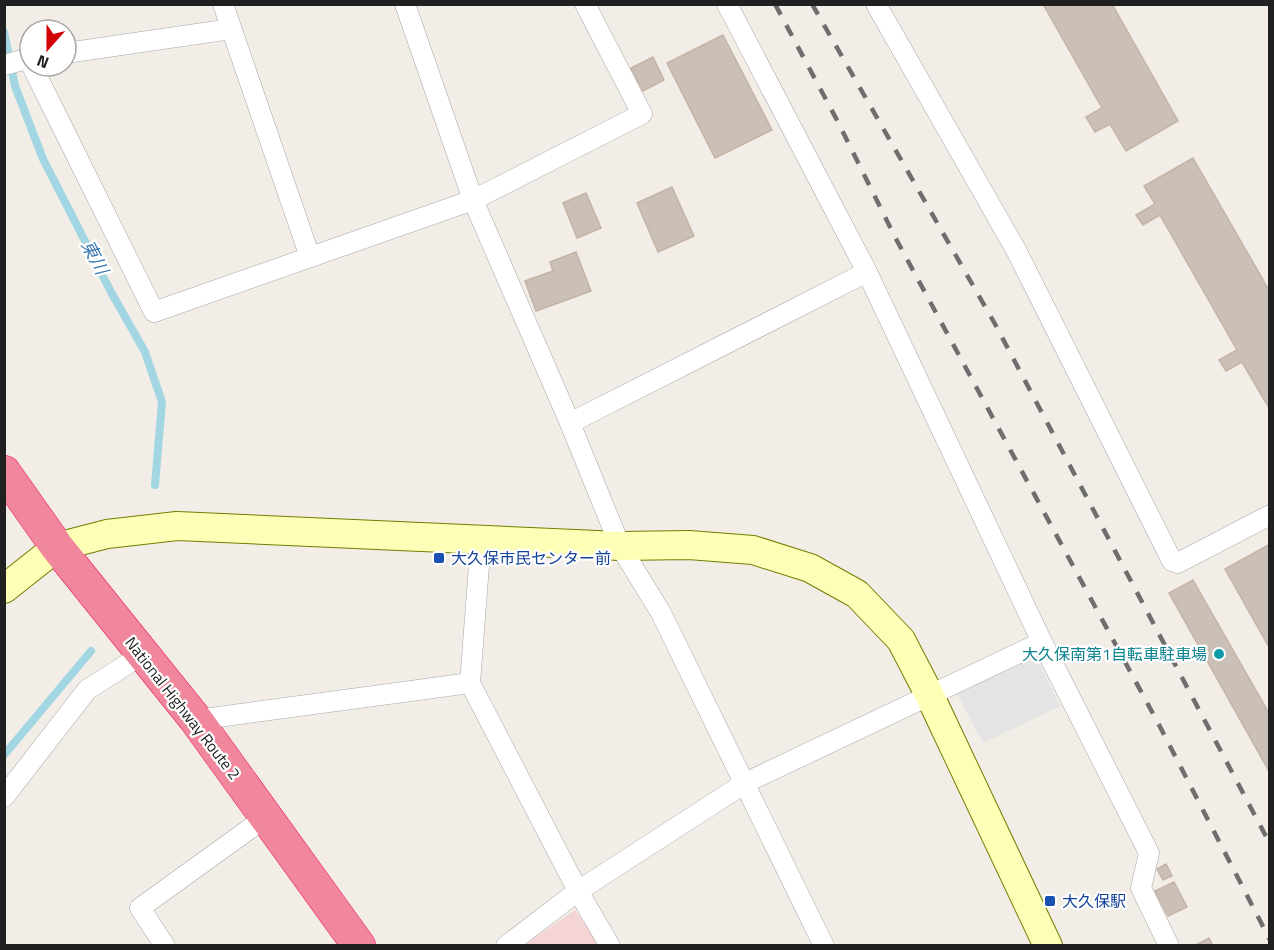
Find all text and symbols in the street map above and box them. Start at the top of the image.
north arrow [18,18,78,78]
text: N [33,49,52,75]
water label: 東川 [75,235,116,281]
place label: 大久保市民センター前 [451,546,611,570]
marker: 大久保市民センター前 [432,551,446,565]
street label: National Highway Route 2 [120,632,246,784]
place label: 大久保南第1自転車駐車場 [1022,642,1207,666]
marker: 大久保南第1自転車駐車場 [1212,647,1226,661]
place label: 大久保駅 [1062,889,1126,913]
marker: 大久保駅 [1043,894,1057,908]

